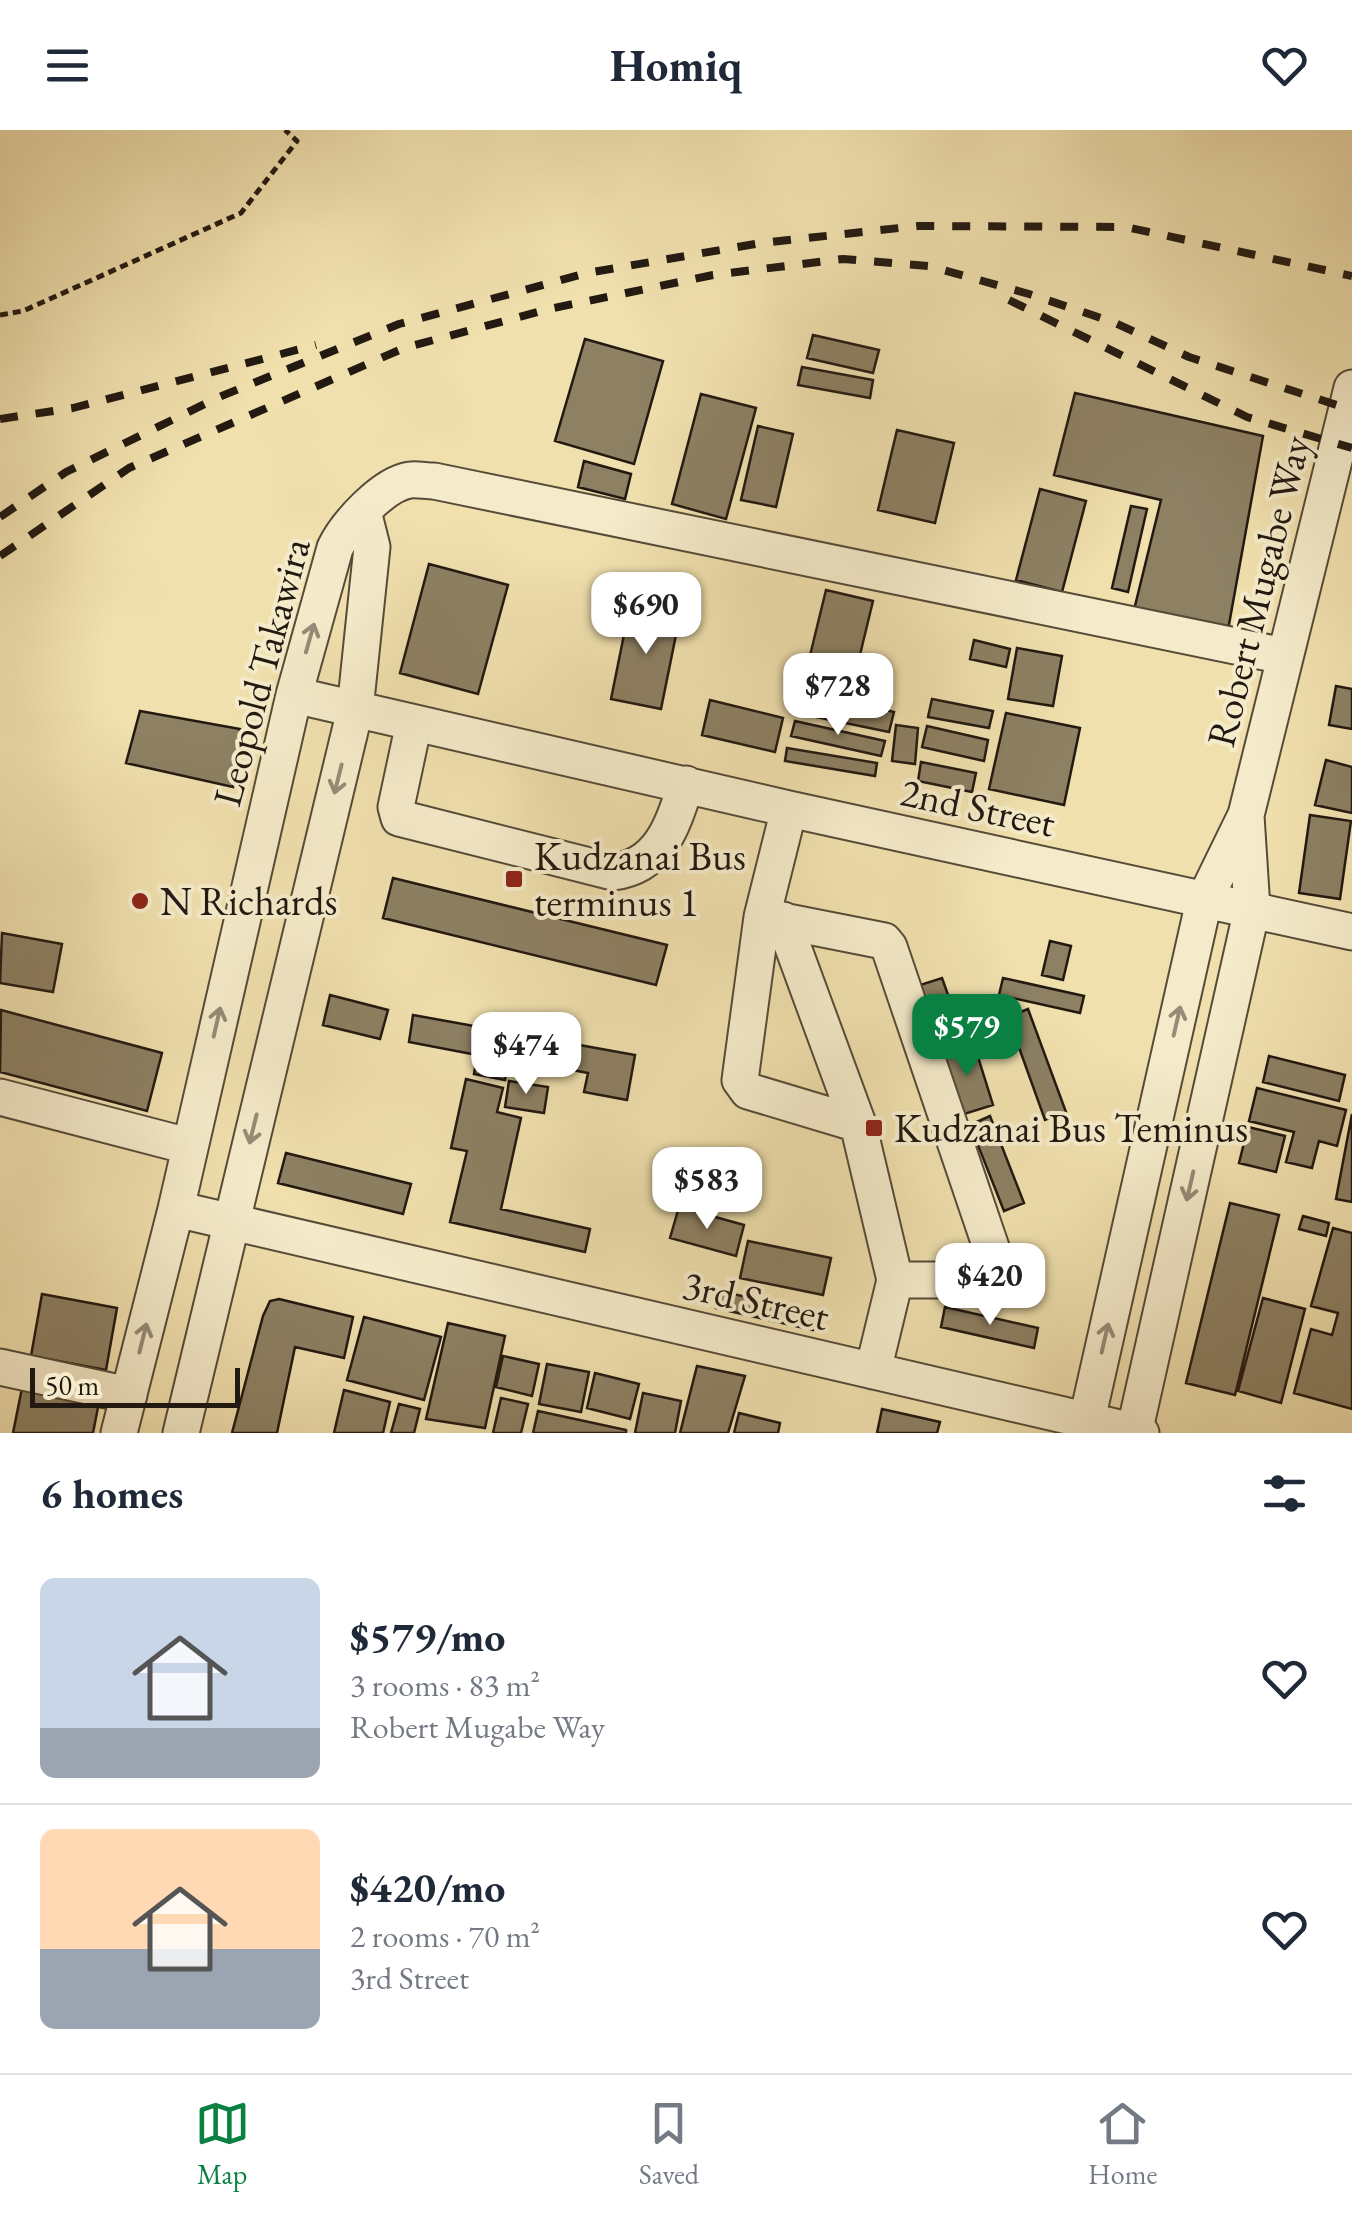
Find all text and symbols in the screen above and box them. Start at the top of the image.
text: Homiq [610,36,742,94]
icon: menu [40,38,95,93]
icon: heart [1257,38,1312,93]
street label: Robert Mugabe Way [1194,430,1322,752]
street label: Leopold Takawira [200,532,322,812]
pin: $690 [587,572,705,657]
text: $690 [613,583,679,625]
one-way arrow [302,623,320,654]
pin: $728 [779,653,897,738]
text: $728 [805,664,871,706]
one-way arrow [328,762,346,794]
street label: 2nd Street [896,765,1060,849]
place label: Kudzanai Bus terminus 1 [534,830,746,928]
marker: Kudzanai Bus terminus 1 [503,868,525,890]
place label: N Richards [160,875,337,927]
marker: N Richards [129,890,151,912]
pin: $579 [908,994,1026,1079]
text: $579 [934,1005,1000,1047]
one-way arrow [1169,1006,1187,1038]
one-way arrow [209,1007,227,1039]
pin: $474 [467,1012,585,1097]
text: $474 [493,1023,559,1065]
place label: Kudzanai Bus Teminus [894,1102,1248,1154]
one-way arrow [242,1113,261,1144]
marker: Kudzanai Bus Teminus [863,1117,885,1139]
pin: $583 [648,1147,766,1232]
text: $583 [674,1158,740,1200]
one-way arrow [1179,1169,1198,1201]
pin: $420 [931,1243,1049,1328]
text: $420 [957,1254,1023,1296]
street label: 3rd Street [678,1258,835,1342]
one-way arrow [135,1323,154,1354]
one-way arrow [1097,1323,1116,1355]
scale bar [30,1363,240,1408]
text: 50 m [45,1367,99,1403]
text: 6 homes [40,1466,183,1521]
icon: filters [1257,1466,1312,1521]
text: $579/mo [350,1609,506,1664]
icon: home [120,1618,240,1738]
icon: heart [1257,1651,1312,1706]
text: 3 rooms · 83 m² [350,1664,540,1706]
text: Robert Mugabe Way [350,1706,605,1748]
text: $420/mo [350,1860,506,1915]
icon: home [120,1869,240,1989]
icon: heart [1257,1902,1312,1957]
text: 2 rooms · 70 m² [350,1915,540,1957]
text: 3rd Street [350,1957,469,1999]
tab: Map [195,2096,250,2192]
tab: Saved [639,2096,699,2192]
tab: Home [1088,2096,1157,2192]

